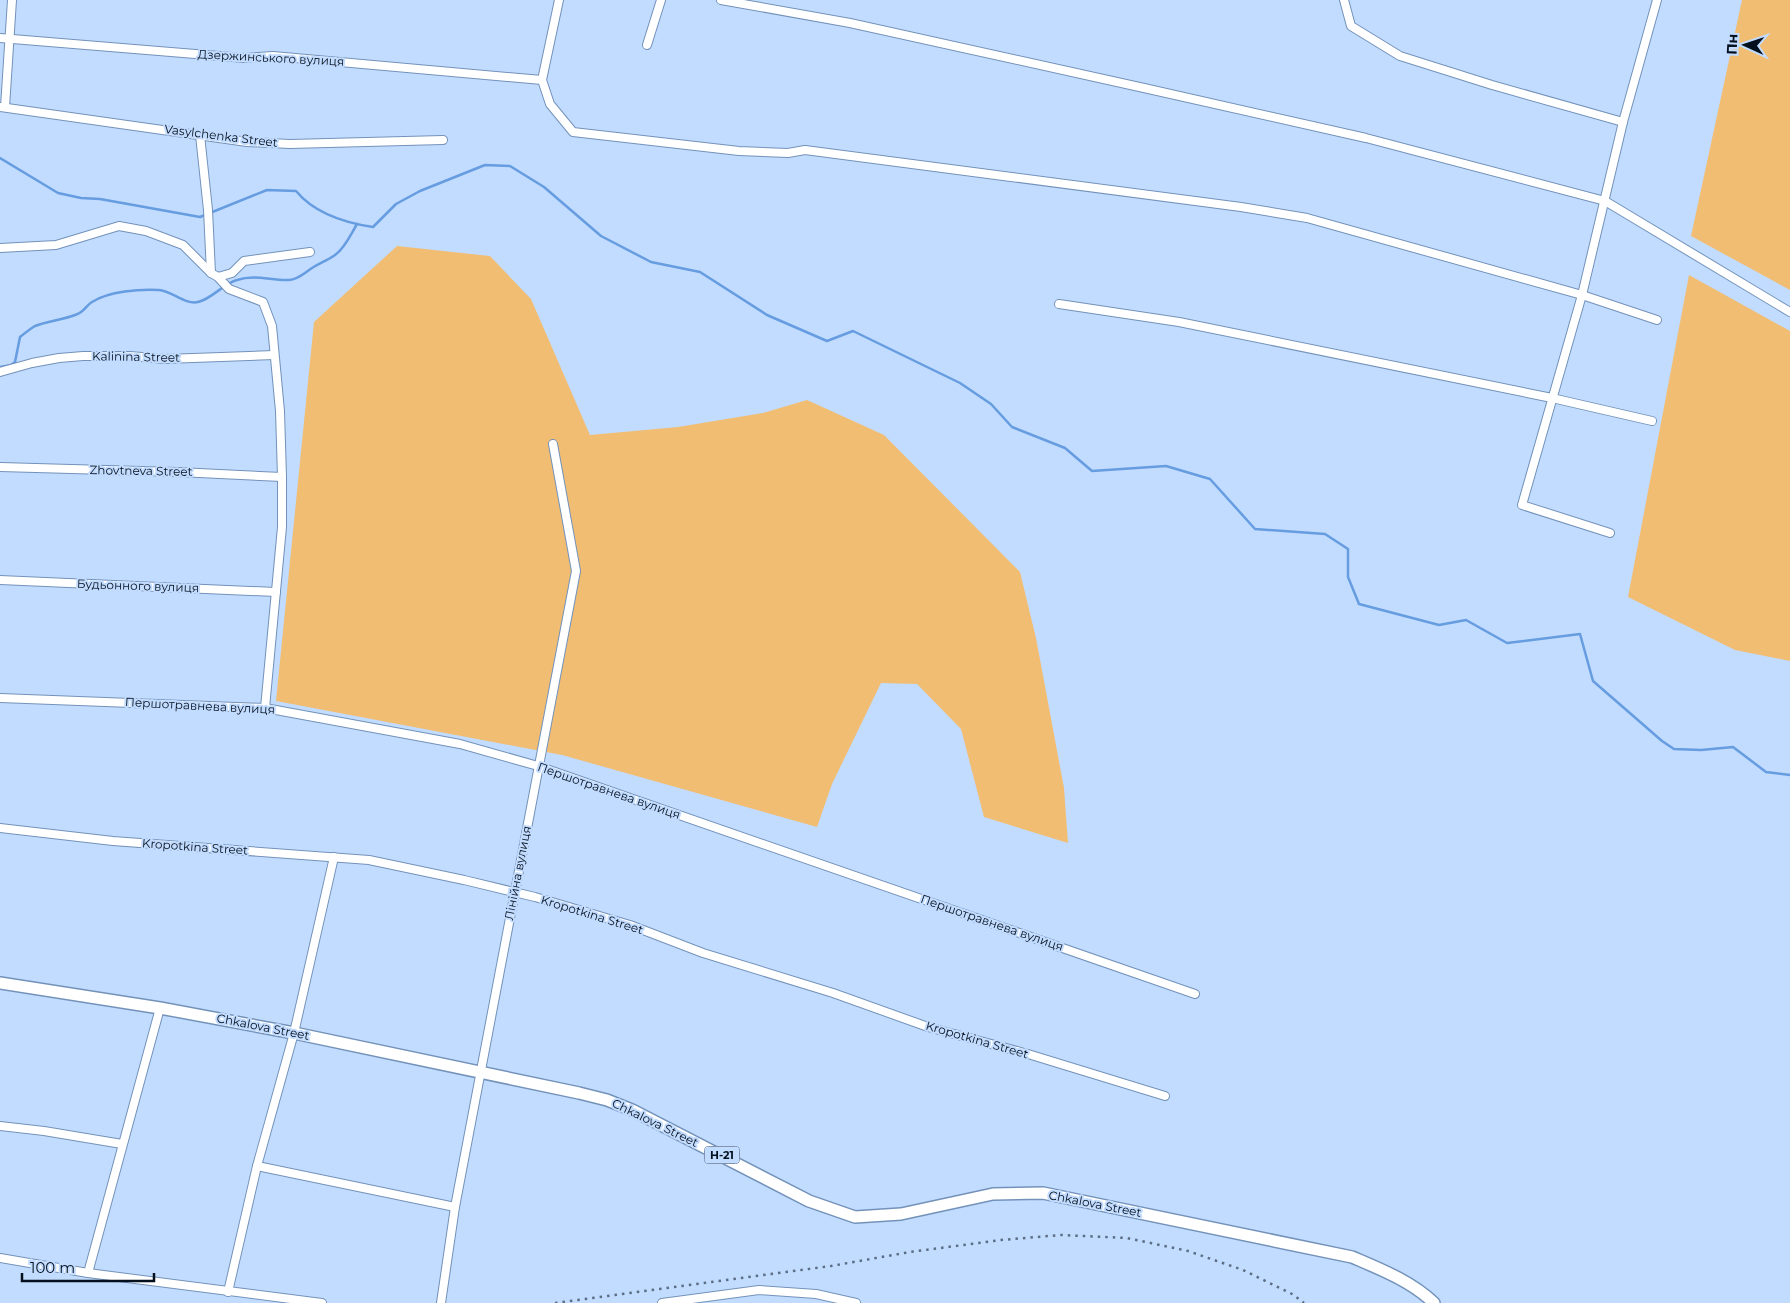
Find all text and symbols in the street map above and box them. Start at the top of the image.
north arrow [1720,20,1770,70]
text: Пн [1722,33,1742,55]
street label: Дзержинського вулиця [197,46,345,69]
street label: Vasylchenka Street [164,121,279,150]
street label: Kalinina Street [92,348,180,365]
street label: Zhovtneva Street [90,462,193,479]
street label: Будьонного вулиця [77,576,199,595]
street label: Першотравнева вулиця [125,694,275,717]
street label: Першотравнева вулиця [536,759,683,822]
street label: Лінійна вулиця [501,825,534,921]
street label: Kropotkina Street [142,835,249,858]
street label: Першотравнева вулиця [919,891,1066,954]
street label: Kropotkina Street [539,892,645,937]
street label: Chkalova Street [215,1010,311,1043]
street label: Kropotkina Street [924,1018,1030,1061]
street label: Chkalova Street [610,1095,701,1150]
road number: Н-21 [704,1146,740,1164]
street label: Chkalova Street [1047,1187,1143,1220]
scale bar [22,1250,155,1282]
text: 100 m [30,1258,75,1277]

